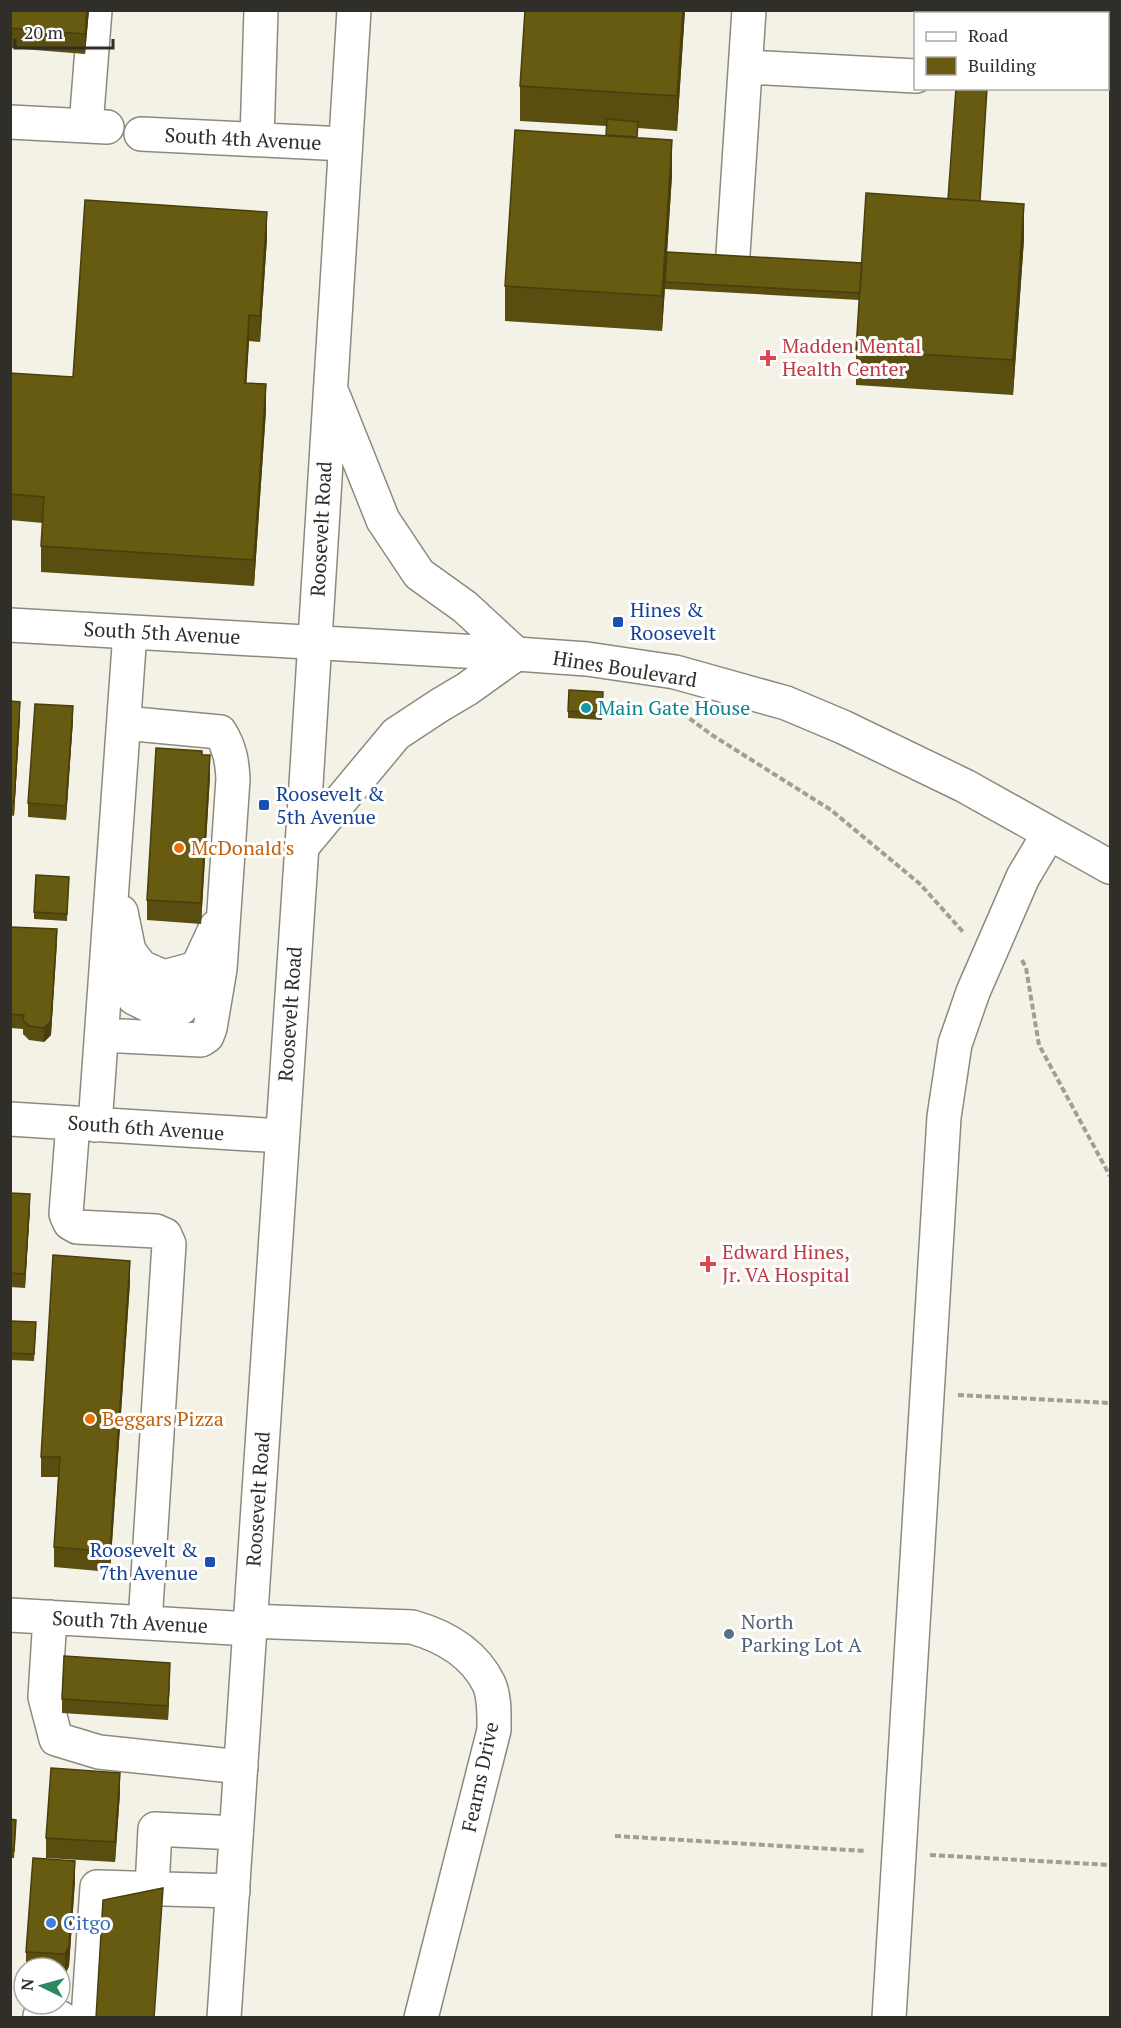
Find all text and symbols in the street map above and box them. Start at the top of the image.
scale bar [15,12,112,50]
legend [914,12,1109,90]
text: 20 m [24,20,64,44]
text: Road [968,23,1008,47]
text: Building [968,53,1036,77]
street label: South 4th Avenue [164,121,322,156]
place label: Madden Mental Health Center [782,332,921,382]
marker: Madden Mental Health Center [759,349,777,367]
street label: Roosevelt Road [303,461,338,597]
place label: Hines & Roosevelt [630,596,717,646]
street label: South 5th Avenue [83,615,241,650]
marker: Hines & Roosevelt [611,615,625,629]
street label: Hines Boulevard [551,644,699,693]
place label: Main Gate House [598,694,750,721]
marker: Main Gate House [579,701,593,715]
place label: Roosevelt & 5th Avenue [276,780,384,830]
marker: Roosevelt & 5th Avenue [257,798,271,812]
place label: McDonald's [191,834,295,861]
marker: McDonald's [172,841,186,855]
street label: Roosevelt Road [271,945,308,1083]
street label: South 6th Avenue [67,1109,225,1146]
place label: Edward Hines, Jr. VA Hospital [722,1238,850,1288]
marker: Edward Hines, Jr. VA Hospital [699,1255,717,1273]
place label: Beggars Pizza [102,1405,224,1432]
marker: Beggars Pizza [83,1412,97,1426]
street label: Roosevelt Road [239,1430,276,1568]
place label: Roosevelt & 7th Avenue [90,1536,198,1586]
marker: Roosevelt & 7th Avenue [203,1555,217,1569]
street label: South 7th Avenue [51,1604,209,1639]
place label: North Parking Lot A [741,1608,862,1658]
marker: North Parking Lot A [722,1627,736,1641]
street label: Fearns Drive [455,1719,504,1834]
place label: Citgo [63,1909,111,1936]
marker: Citgo [44,1916,58,1930]
north arrow [12,1956,72,2016]
text: N [16,1978,39,1992]

